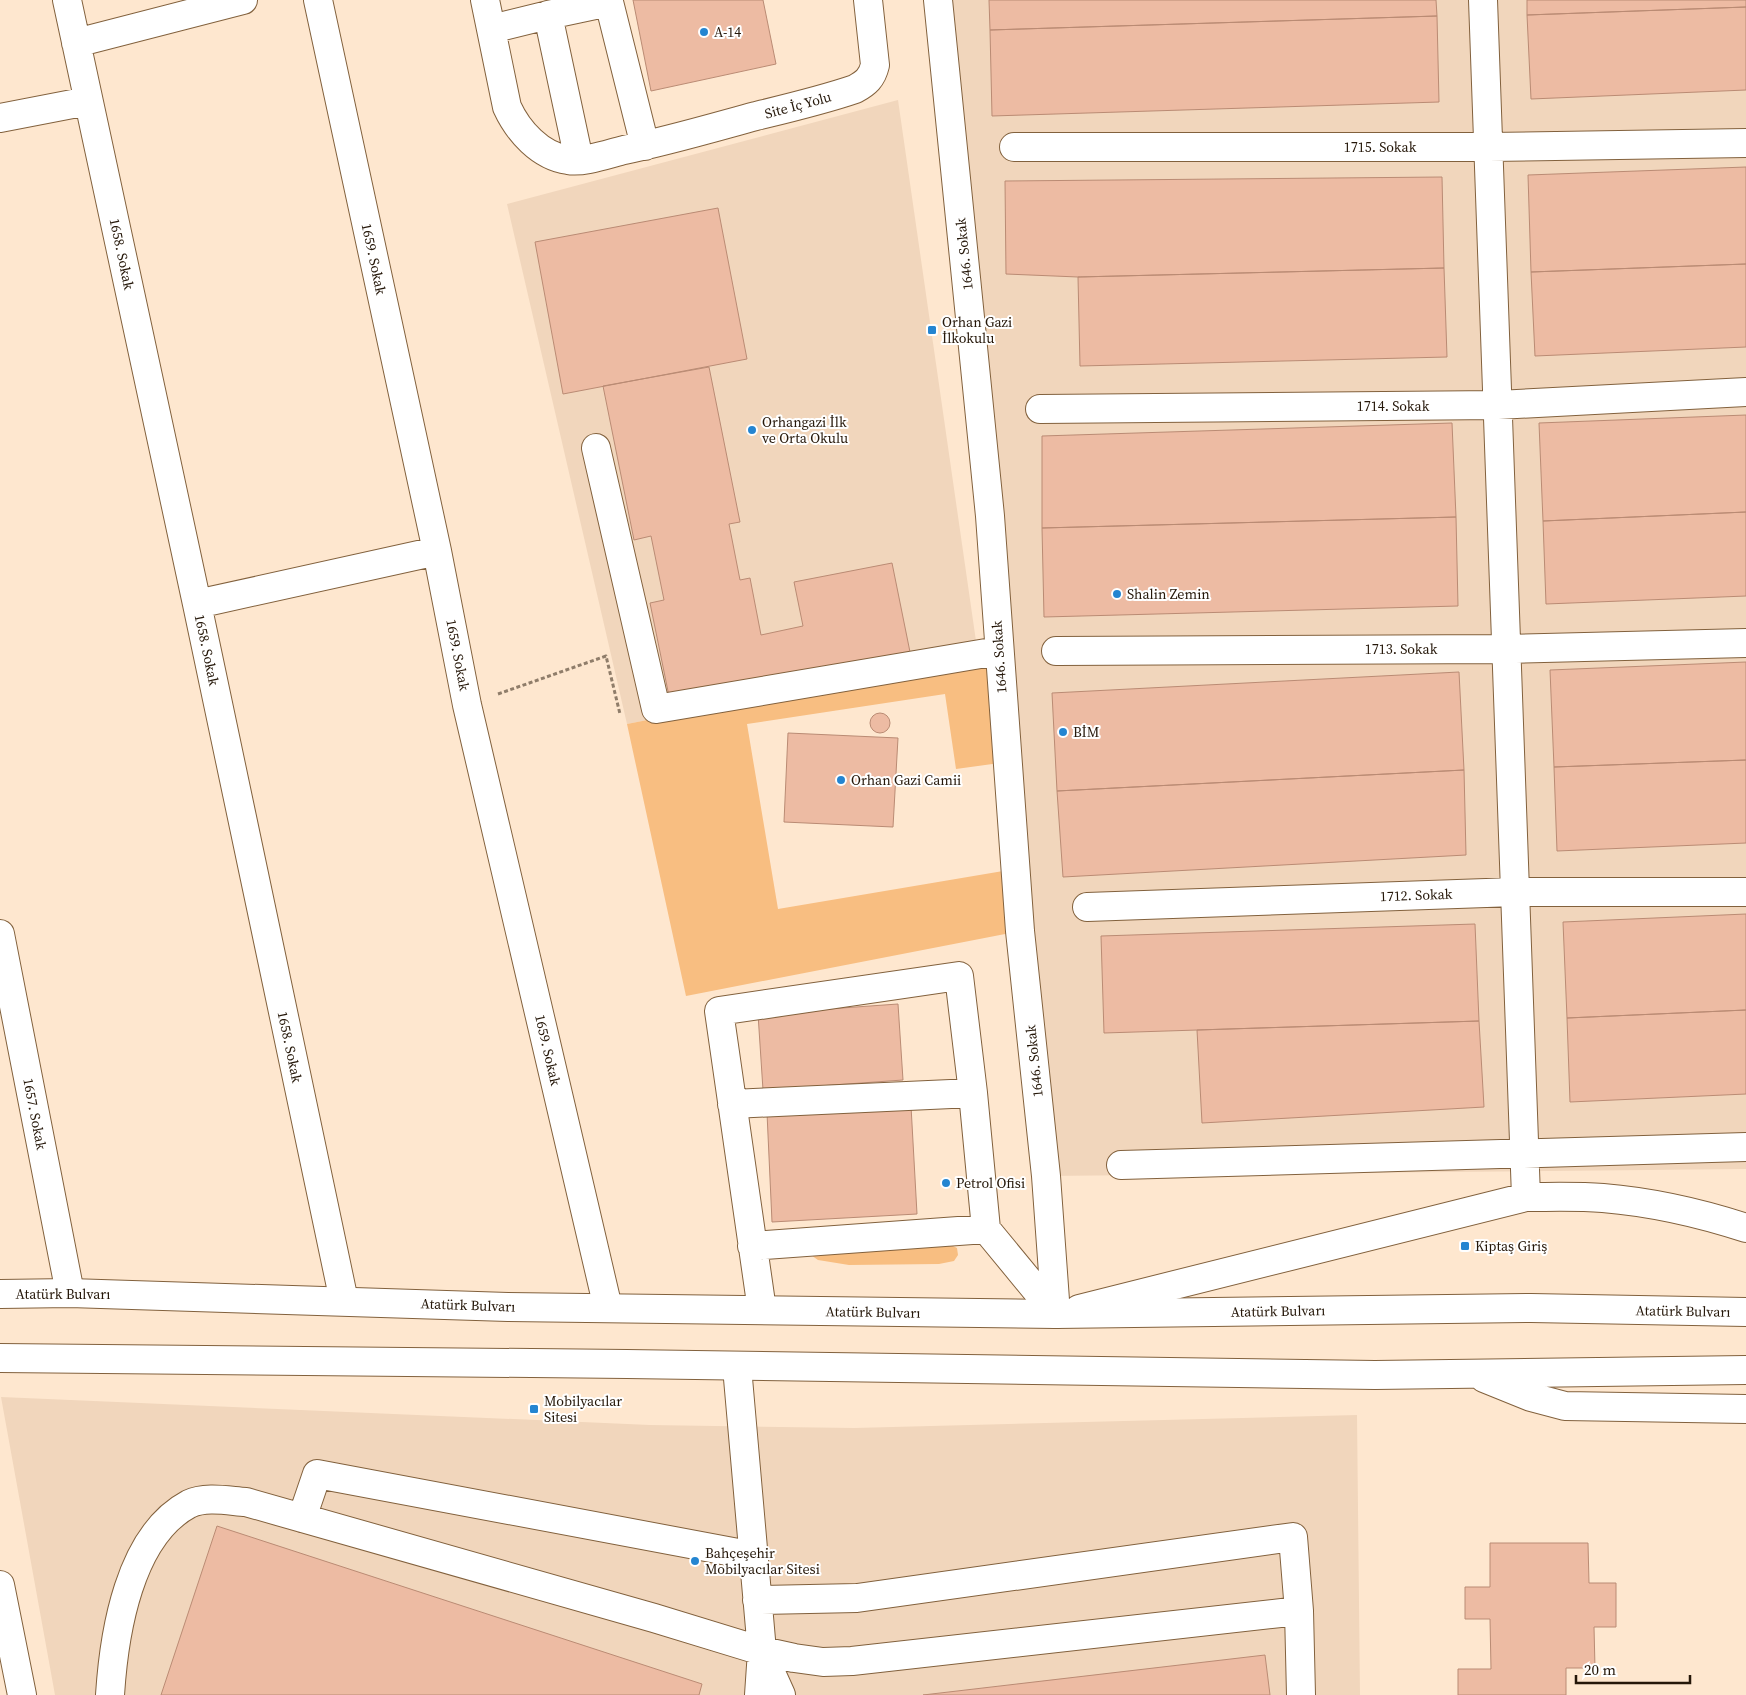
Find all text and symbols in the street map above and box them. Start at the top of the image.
place label: A-14 [714,22,741,42]
marker: A-14 [698,26,710,38]
street label: Site İç Yolu [762,87,834,123]
street label: 1715. Sokak [1344,137,1417,157]
street label: 1658. Sokak [105,216,139,292]
street label: 1646. Sokak [950,217,978,291]
street label: 1659. Sokak [357,221,391,297]
place label: Orhan Gazi İlkokulu [942,312,1012,348]
marker: Orhan Gazi İlkokulu [926,324,938,336]
street label: 1714. Sokak [1357,396,1430,416]
place label: Orhangazi İlk ve Orta Okulu [762,412,848,448]
marker: Orhangazi İlk ve Orta Okulu [746,424,758,436]
place label: Shalin Zemin [1127,584,1210,604]
marker: Shalin Zemin [1111,588,1123,600]
street label: 1658. Sokak [190,612,224,688]
street label: 1659. Sokak [441,617,475,693]
street label: 1646. Sokak [986,620,1012,694]
street label: 1713. Sokak [1365,639,1438,659]
place label: BİM [1073,722,1099,742]
marker: BİM [1057,726,1069,738]
place label: Orhan Gazi Camii [851,770,961,790]
marker: Orhan Gazi Camii [835,774,847,786]
street label: 1712. Sokak [1379,884,1453,906]
street label: 1658. Sokak [273,1009,307,1085]
street label: 1659. Sokak [530,1012,566,1088]
street label: 1646. Sokak [1020,1024,1048,1098]
street label: 1657. Sokak [18,1076,52,1152]
place label: Petrol Ofisi [956,1173,1025,1193]
marker: Petrol Ofisi [940,1177,952,1189]
place label: Kiptaş Giriş [1475,1236,1547,1256]
marker: Kiptaş Giriş [1459,1240,1471,1252]
street label: Atatürk Bulvarı [16,1284,110,1304]
street label: Atatürk Bulvarı [420,1293,516,1317]
street label: Atatürk Bulvarı [1230,1300,1326,1322]
street label: Atatürk Bulvarı [1635,1300,1731,1322]
street label: Atatürk Bulvarı [825,1301,921,1323]
place label: Mobilyacılar Sitesi [544,1391,622,1427]
marker: Mobilyacılar Sitesi [528,1403,540,1415]
place label: Bahçeşehir Mobilyacılar Sitesi [705,1543,820,1579]
marker: Bahçeşehir Mobilyacılar Sitesi [689,1555,701,1567]
scale bar [1576,1652,1690,1684]
text: 20 m [1584,1659,1616,1680]

